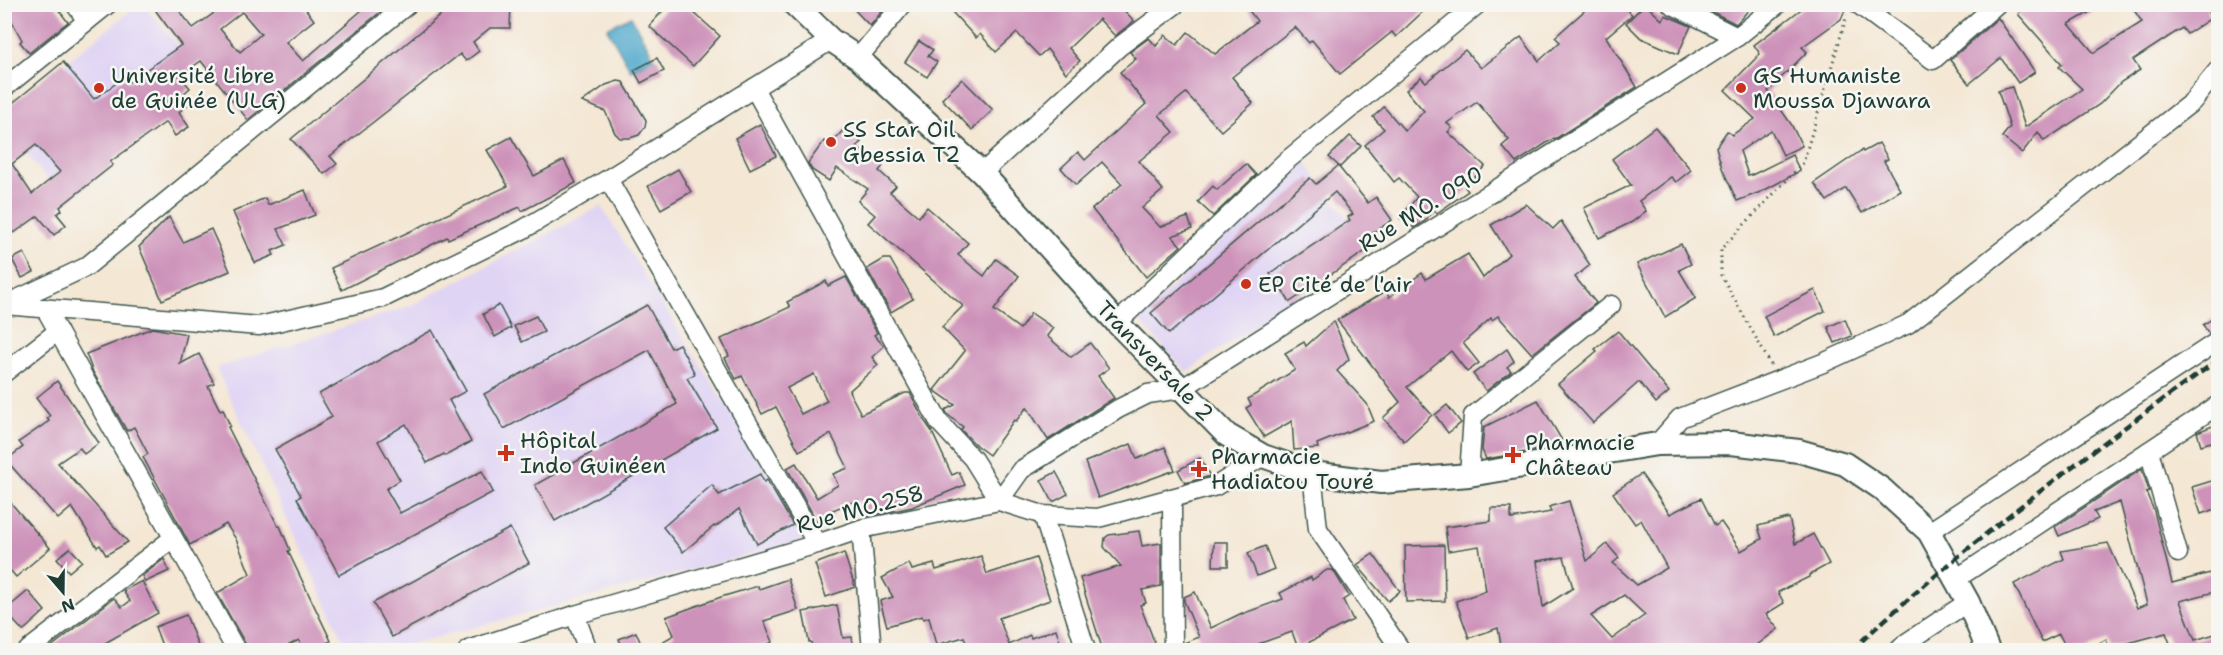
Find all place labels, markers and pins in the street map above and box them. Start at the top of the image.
place label: Université Libre de Guinée (ULG) [111,61,286,115]
place label: GS Humaniste Moussa Djawara [1753,61,1931,115]
marker: Université Libre de Guinée (ULG) [92,81,106,95]
marker: GS Humaniste Moussa Djawara [1734,81,1748,95]
place label: SS Star Oil Gbessia T2 [843,115,960,169]
marker: SS Star Oil Gbessia T2 [824,135,838,149]
place label: EP Cité de l'air [1258,270,1412,299]
marker: EP Cité de l'air [1239,277,1253,291]
place label: Hôpital Indo Guinéen [520,426,666,480]
place label: Pharmacie Château [1525,428,1635,482]
place label: Pharmacie Hadiatou Touré [1211,442,1374,496]
marker: Hôpital Indo Guinéen [497,444,515,462]
marker: Pharmacie Château [1506,448,1520,462]
marker: Pharmacie Hadiatou Touré [1192,462,1206,476]

